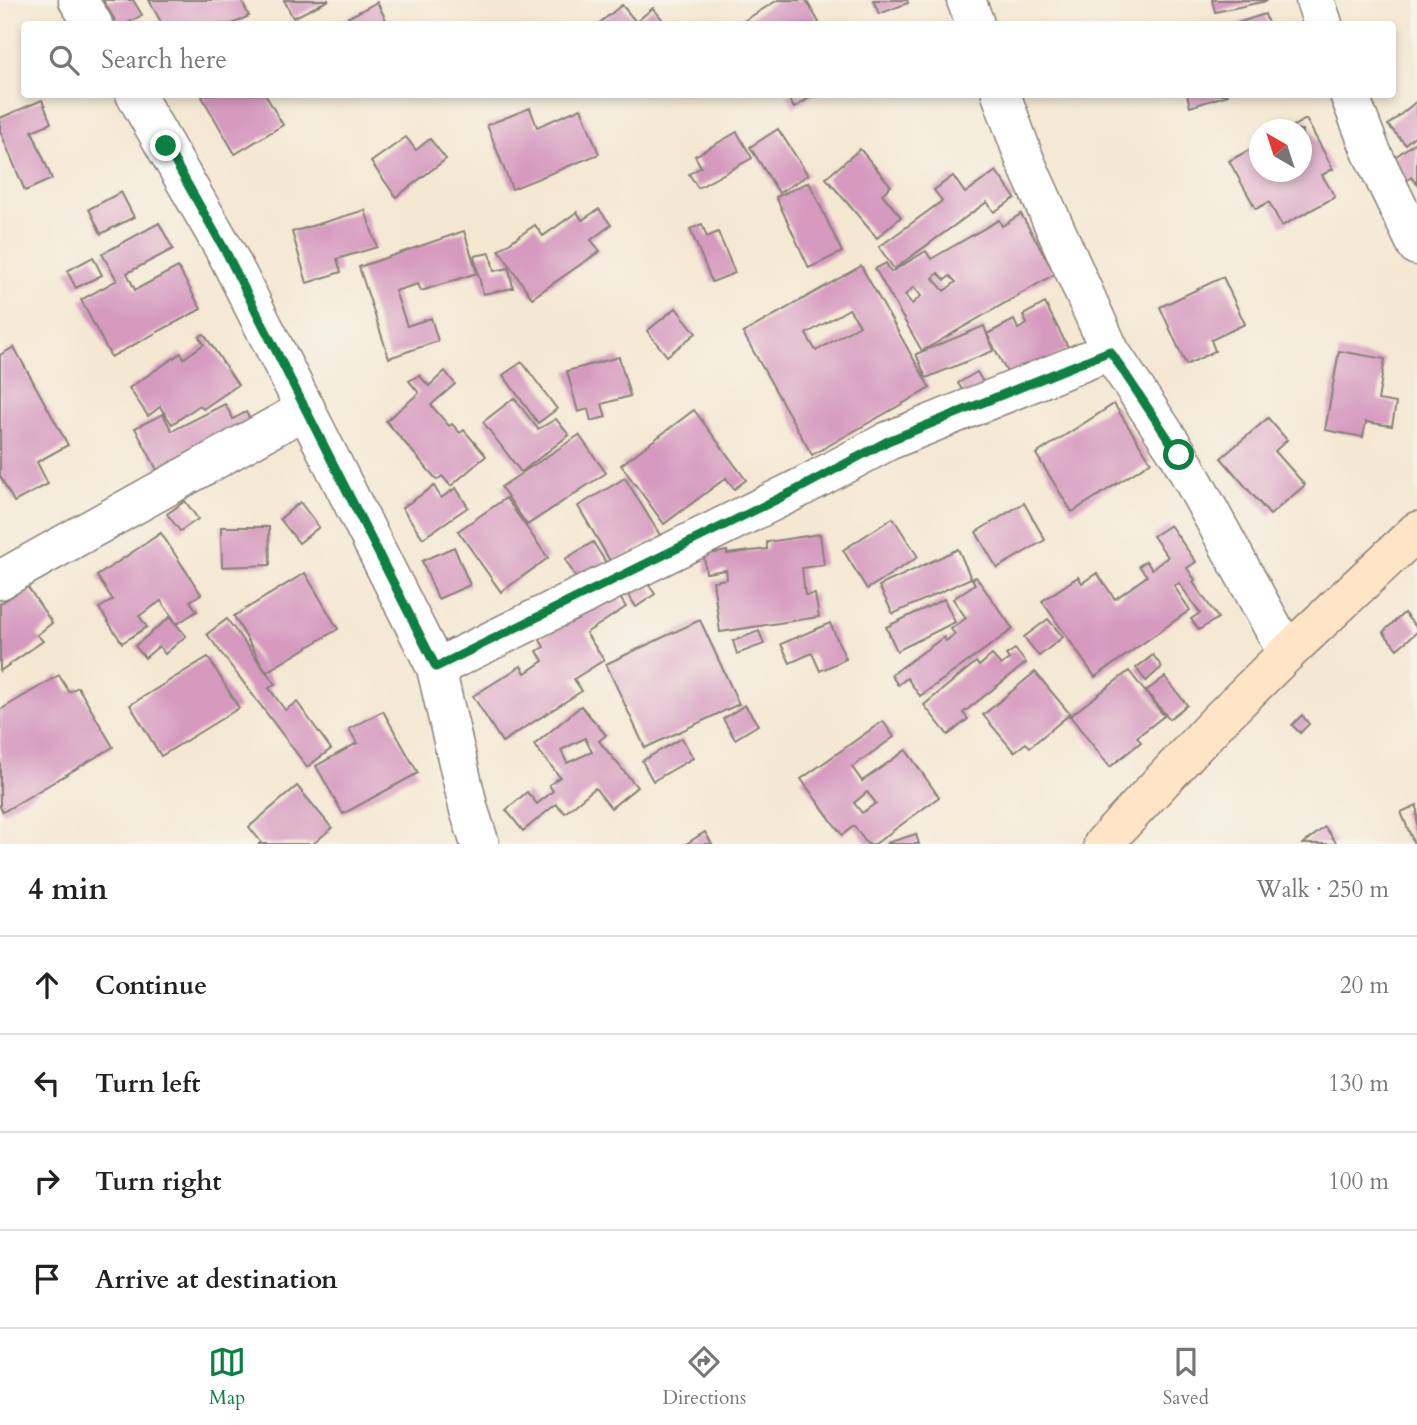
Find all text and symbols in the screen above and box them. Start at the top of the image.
search box [21,21,1396,98]
icon: search [45,41,83,79]
text: Search here [101,42,227,77]
north arrow [1249,119,1312,182]
route end [150,130,181,161]
route start [1163,439,1194,470]
text: 4 min [28,869,108,910]
text: Walk · 250 m [1256,874,1389,905]
icon: ahead [28,966,66,1004]
text: Continue [95,968,207,1003]
text: 20 m [1340,970,1389,1001]
icon: left [28,1064,66,1102]
text: Turn left [95,1066,200,1101]
text: 130 m [1328,1068,1389,1099]
icon: right [28,1162,66,1200]
text: Turn right [95,1164,222,1199]
text: 100 m [1328,1166,1389,1197]
icon: arrive [28,1260,66,1298]
text: Arrive at destination [95,1262,338,1297]
tab: Map [208,1343,246,1411]
tab: Directions [663,1343,746,1411]
tab: Saved [1163,1343,1209,1411]

